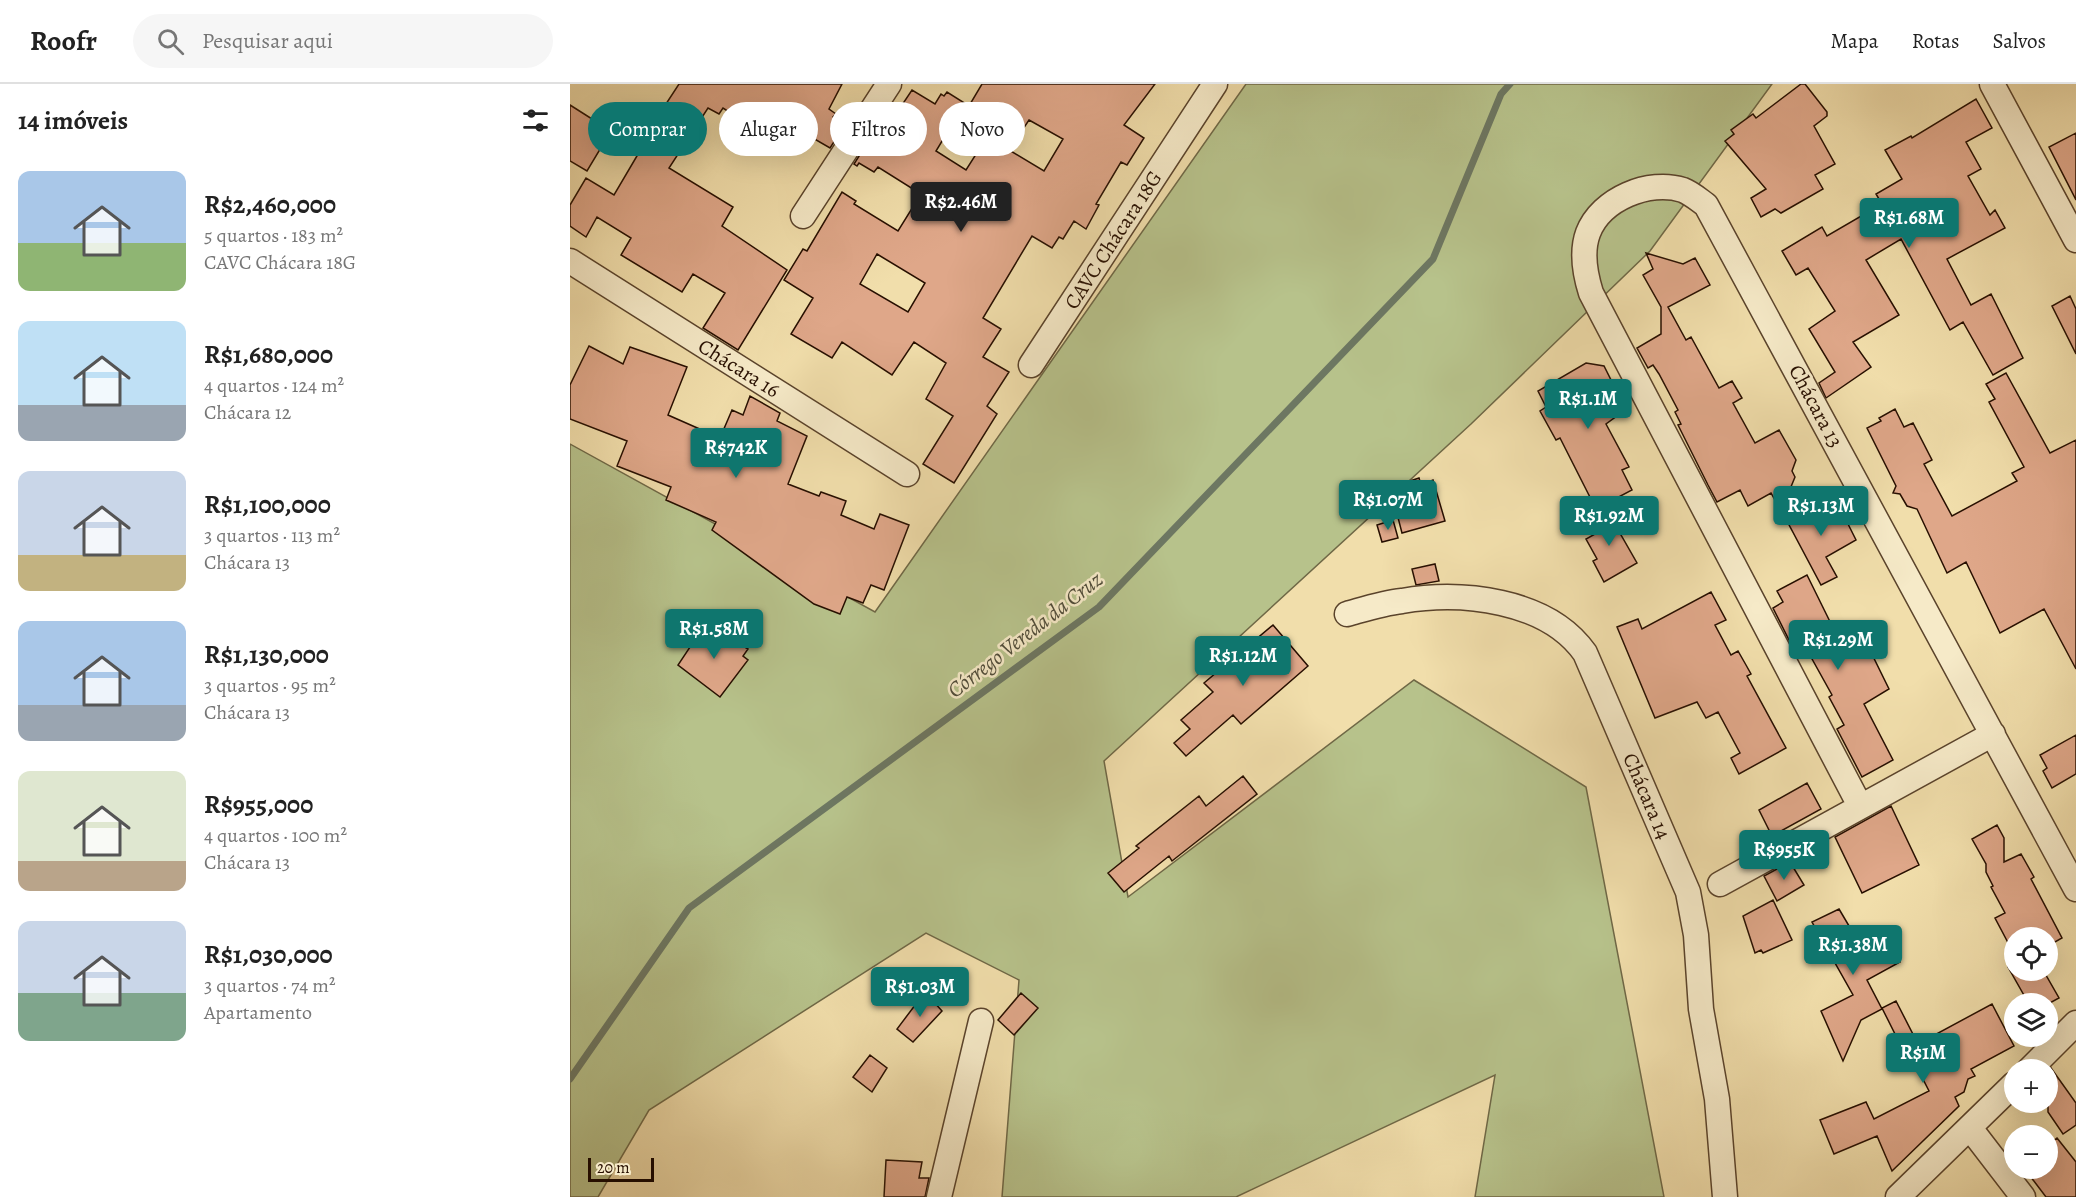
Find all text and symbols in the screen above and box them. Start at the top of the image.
search box [133,14,553,68]
text: Roofr [30,22,97,60]
icon: search [154,25,187,58]
text: Pesquisar aqui [202,26,333,56]
text: Mapa [1830,27,1879,55]
text: Rotas [1912,27,1959,55]
text: Salvos [1992,27,2046,55]
chip: Comprar [588,102,707,156]
chip: Alugar [719,102,818,156]
chip: Filtros [830,102,927,156]
chip: Novo [939,102,1025,156]
text: 14 imóveis [18,103,128,138]
icon: filters [519,104,552,137]
street label: CAVC Chácara 18G [1058,165,1168,315]
pin: R$2.46M [906,182,1016,233]
text: R$2,460,000 [204,187,336,222]
text: R$2.46M [925,188,997,215]
icon: home [66,195,138,267]
pin: R$1.68M [1854,198,1964,249]
text: R$1.68M [1874,204,1944,231]
text: 5 quartos · 183 m² [204,222,343,249]
text: CAVC Chácara 18G [204,249,356,276]
street label: Chácara 16 [693,332,785,404]
text: R$1,680,000 [204,337,333,372]
icon: home [66,345,138,417]
street label: Chácara 13 [1782,360,1850,452]
text: 4 quartos · 124 m² [204,372,344,399]
pin: R$1.1M [1539,379,1637,430]
text: R$1.1M [1559,385,1617,412]
text: Chácara 12 [204,399,291,426]
pin: R$742K [687,428,785,479]
text: R$742K [705,434,767,461]
pin: R$1.07M [1333,480,1443,531]
text: R$1.07M [1353,486,1423,513]
pin: R$1.13M [1766,486,1876,537]
text: R$1,100,000 [204,487,331,522]
text: R$1.13M [1787,492,1855,519]
icon: home [66,495,138,567]
pin: R$1.92M [1554,496,1664,547]
text: R$1.92M [1574,502,1644,529]
text: 3 quartos · 113 m² [204,522,340,549]
text: Chácara 13 [204,549,290,576]
water label: Córrego Vereda da Cruz [941,565,1109,705]
pin: R$1.58M [659,609,769,660]
text: R$1.58M [679,615,749,642]
pin: R$1.29M [1783,620,1893,671]
text: R$1.29M [1803,626,1873,653]
pin: R$1.12M [1188,636,1298,687]
text: R$1,130,000 [204,637,329,672]
text: R$1.12M [1209,642,1277,669]
icon: home [66,645,138,717]
text: 3 quartos · 95 m² [204,672,336,699]
text: Chácara 13 [204,699,290,726]
street label: Chácara 14 [1616,749,1678,843]
text: R$955,000 [204,787,313,822]
icon: home [66,795,138,867]
text: 4 quartos · 100 m² [204,822,347,849]
pin: R$955K [1735,830,1833,881]
text: R$955K [1753,836,1815,863]
text: Chácara 13 [204,849,290,876]
pin: R$1.38M [1798,925,1908,976]
map controls [2004,927,2058,1179]
button: locate [2004,927,2058,981]
text: R$1.38M [1818,931,1888,958]
text: R$1,030,000 [204,937,333,972]
icon: home [66,945,138,1017]
pin: R$1.03M [865,967,975,1018]
text: 3 quartos · 74 m² [204,972,336,999]
text: R$1.03M [885,973,955,1000]
button: layers [2004,993,2058,1047]
text: Apartamento [204,999,312,1026]
pin: R$1M [1887,1033,1959,1084]
text: R$1M [1900,1039,1946,1066]
button: + [2004,1059,2058,1113]
button: − [2004,1125,2058,1179]
scale bar [588,1155,654,1182]
text: 20 m [597,1157,630,1179]

